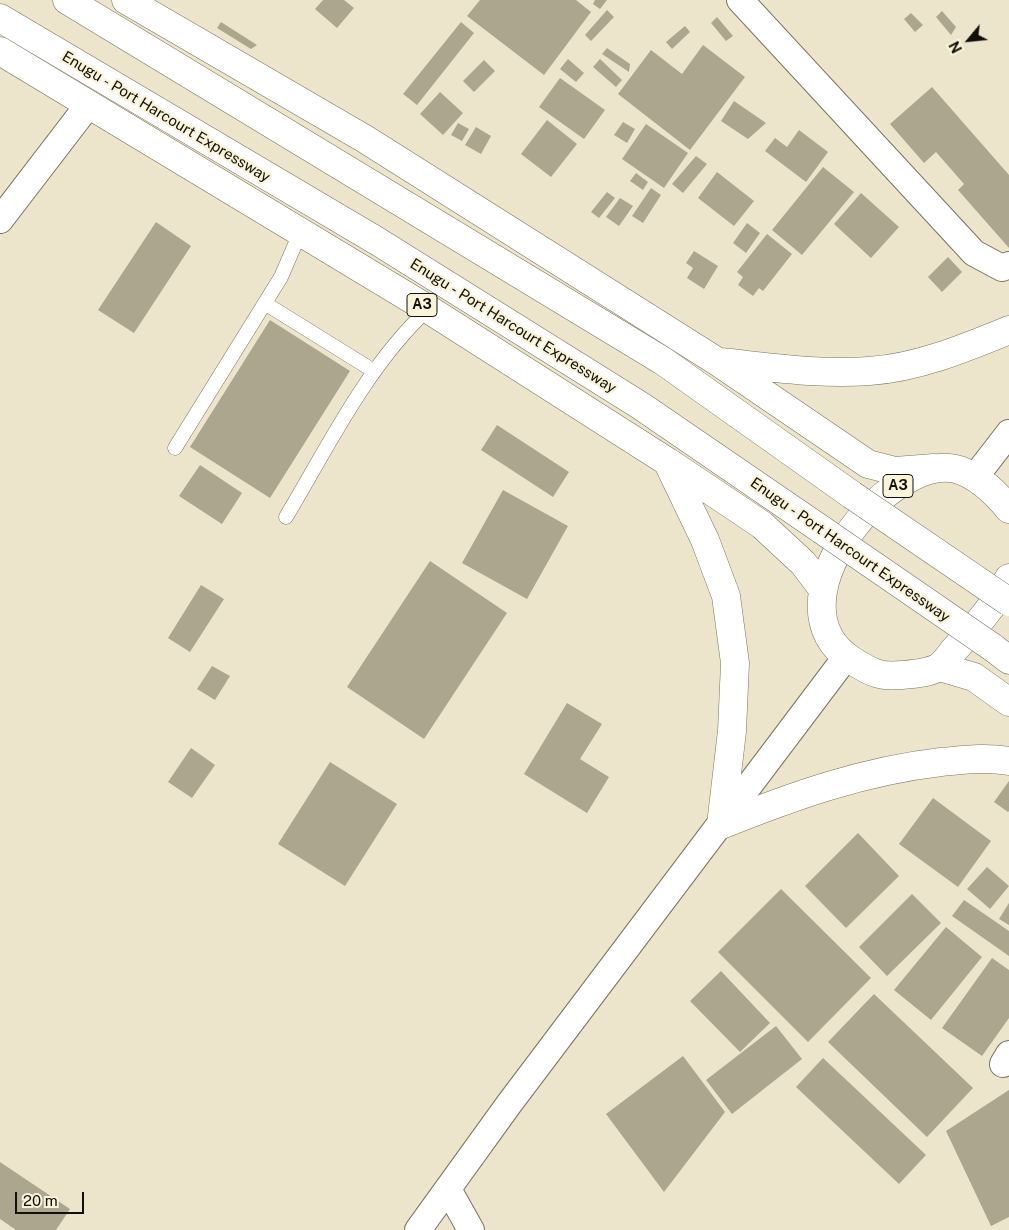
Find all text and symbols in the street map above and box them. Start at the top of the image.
north arrow [944,15,994,65]
text: N [946,38,965,56]
street label: Enugu - Port Harcourt Expressway [59,48,273,186]
street label: Enugu - Port Harcourt Expressway [407,255,619,397]
road number: A3 [407,294,437,316]
street label: Enugu - Port Harcourt Expressway [747,474,953,626]
road number: A3 [883,474,913,498]
scale bar [18,1182,86,1214]
text: 20 m [23,1192,58,1209]

